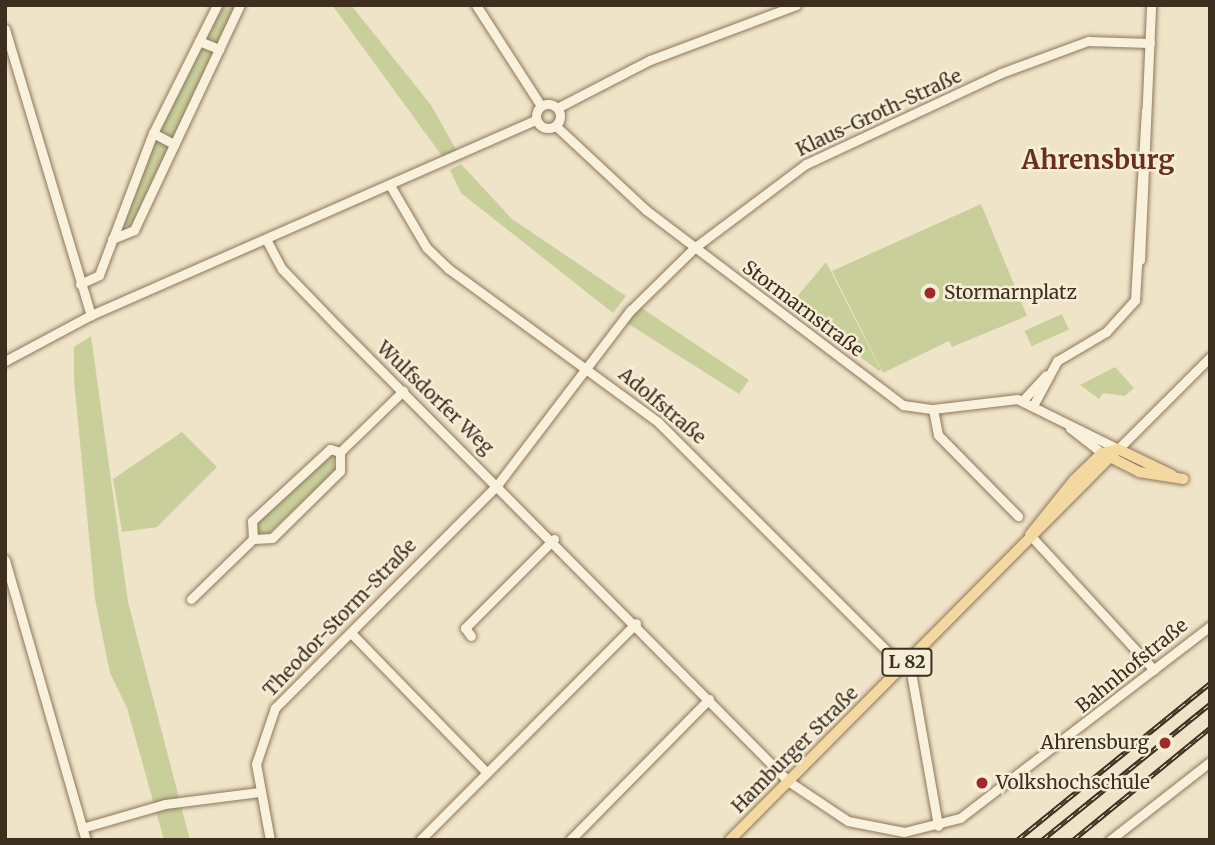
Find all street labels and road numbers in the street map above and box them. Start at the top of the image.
street label: Klaus-Groth-Straße [793,65,965,161]
street label: Stormarnstraße [738,256,868,362]
street label: Wulfsdorfer Weg [372,337,498,459]
street label: Adolfstraße [614,363,710,449]
street label: Theodor-Storm-Straße [259,534,421,702]
street label: Bahnhofstraße [1072,614,1192,718]
road number: L 82 [881,648,933,676]
street label: Hamburger Straße [727,682,863,818]

